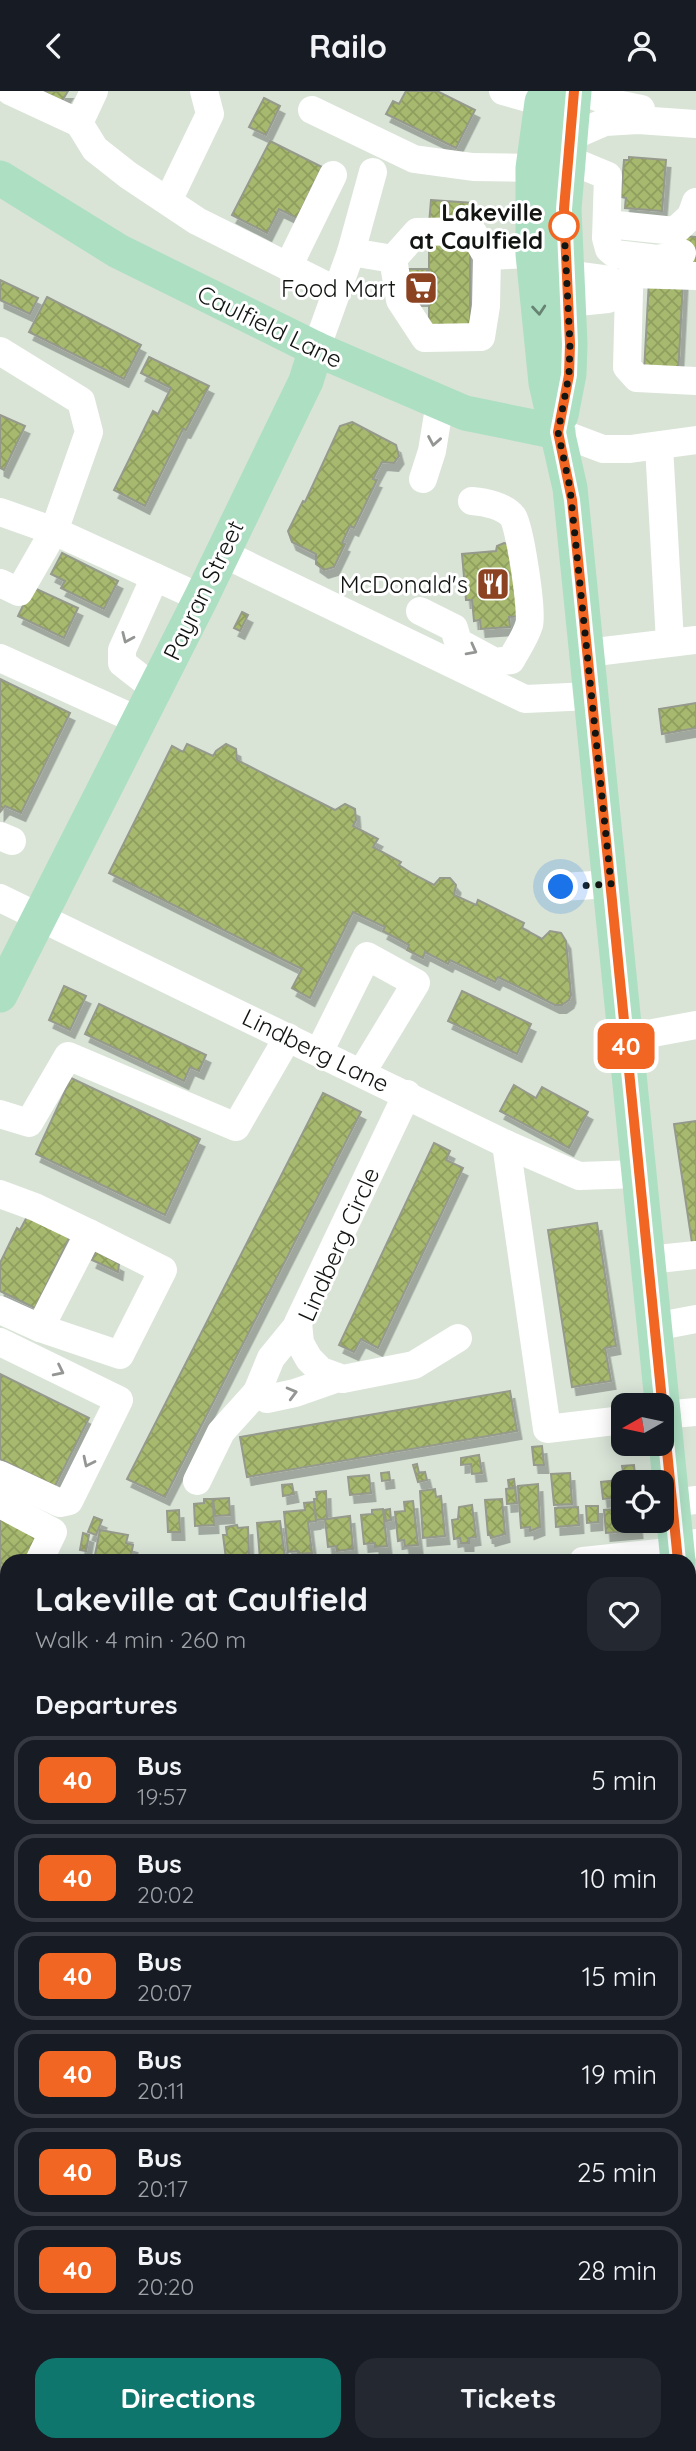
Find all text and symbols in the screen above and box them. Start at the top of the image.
text: Railo [309,26,387,66]
icon: back [35,27,73,65]
icon: person [623,27,661,65]
place label: Lakeville at Caulfield [409,197,543,255]
marker: Lakeville at Caulfield [549,211,579,241]
supermarket icon: Food Mart [402,269,440,307]
place label: Food Mart [281,273,396,303]
street label: Caulfield Lane [193,278,347,374]
one-way arrow [531,304,546,316]
one-way arrow [427,435,442,447]
street label: Payran Street [156,515,250,665]
restaurant icon: McDonald's [474,565,512,603]
place label: McDonald's [340,569,468,599]
one-way arrow [121,631,135,643]
one-way arrow [465,641,477,655]
your location [543,869,578,904]
street label: Lindberg Lane [238,1002,394,1098]
line badge: 40 [594,1023,658,1069]
text: 40 [612,1031,640,1061]
street label: Lindberg Circle [291,1162,385,1326]
one-way arrow [52,1363,64,1377]
one-way arrow [286,1387,298,1401]
north arrow [611,1393,674,1456]
map controls [611,1393,674,1533]
one-way arrow [83,1455,97,1467]
button: locate [611,1470,674,1533]
button: heart [587,1577,661,1651]
text: Lakeville at Caulfield [35,1578,368,1619]
text: Walk · 4 min · 260 m [35,1625,246,1654]
text: Departures [35,1688,178,1721]
text: Bus [137,1749,182,1782]
text: 5 min [591,1764,657,1797]
text: 40 [63,1765,92,1795]
text: 19:57 [137,1782,187,1811]
text: Bus [137,1847,182,1880]
text: 10 min [581,1862,657,1895]
text: 40 [63,1863,92,1893]
text: 20:02 [137,1880,194,1909]
text: Bus [137,1945,182,1978]
text: 15 min [582,1960,657,1993]
text: 40 [63,1961,92,1991]
text: 20:07 [137,1978,192,2007]
text: Bus [137,2043,182,2076]
text: 19 min [581,2058,657,2091]
text: 40 [63,2059,92,2089]
text: 20:11 [137,2076,185,2105]
text: Bus [137,2141,182,2174]
text: 25 min [577,2156,657,2189]
text: 40 [63,2157,92,2187]
text: 20:17 [137,2174,188,2203]
text: Bus [137,2239,182,2272]
text: 28 min [577,2254,657,2287]
text: 40 [63,2255,92,2285]
text: 20:20 [137,2272,194,2301]
button: Directions [35,2358,341,2438]
button: Tickets [355,2358,661,2438]

